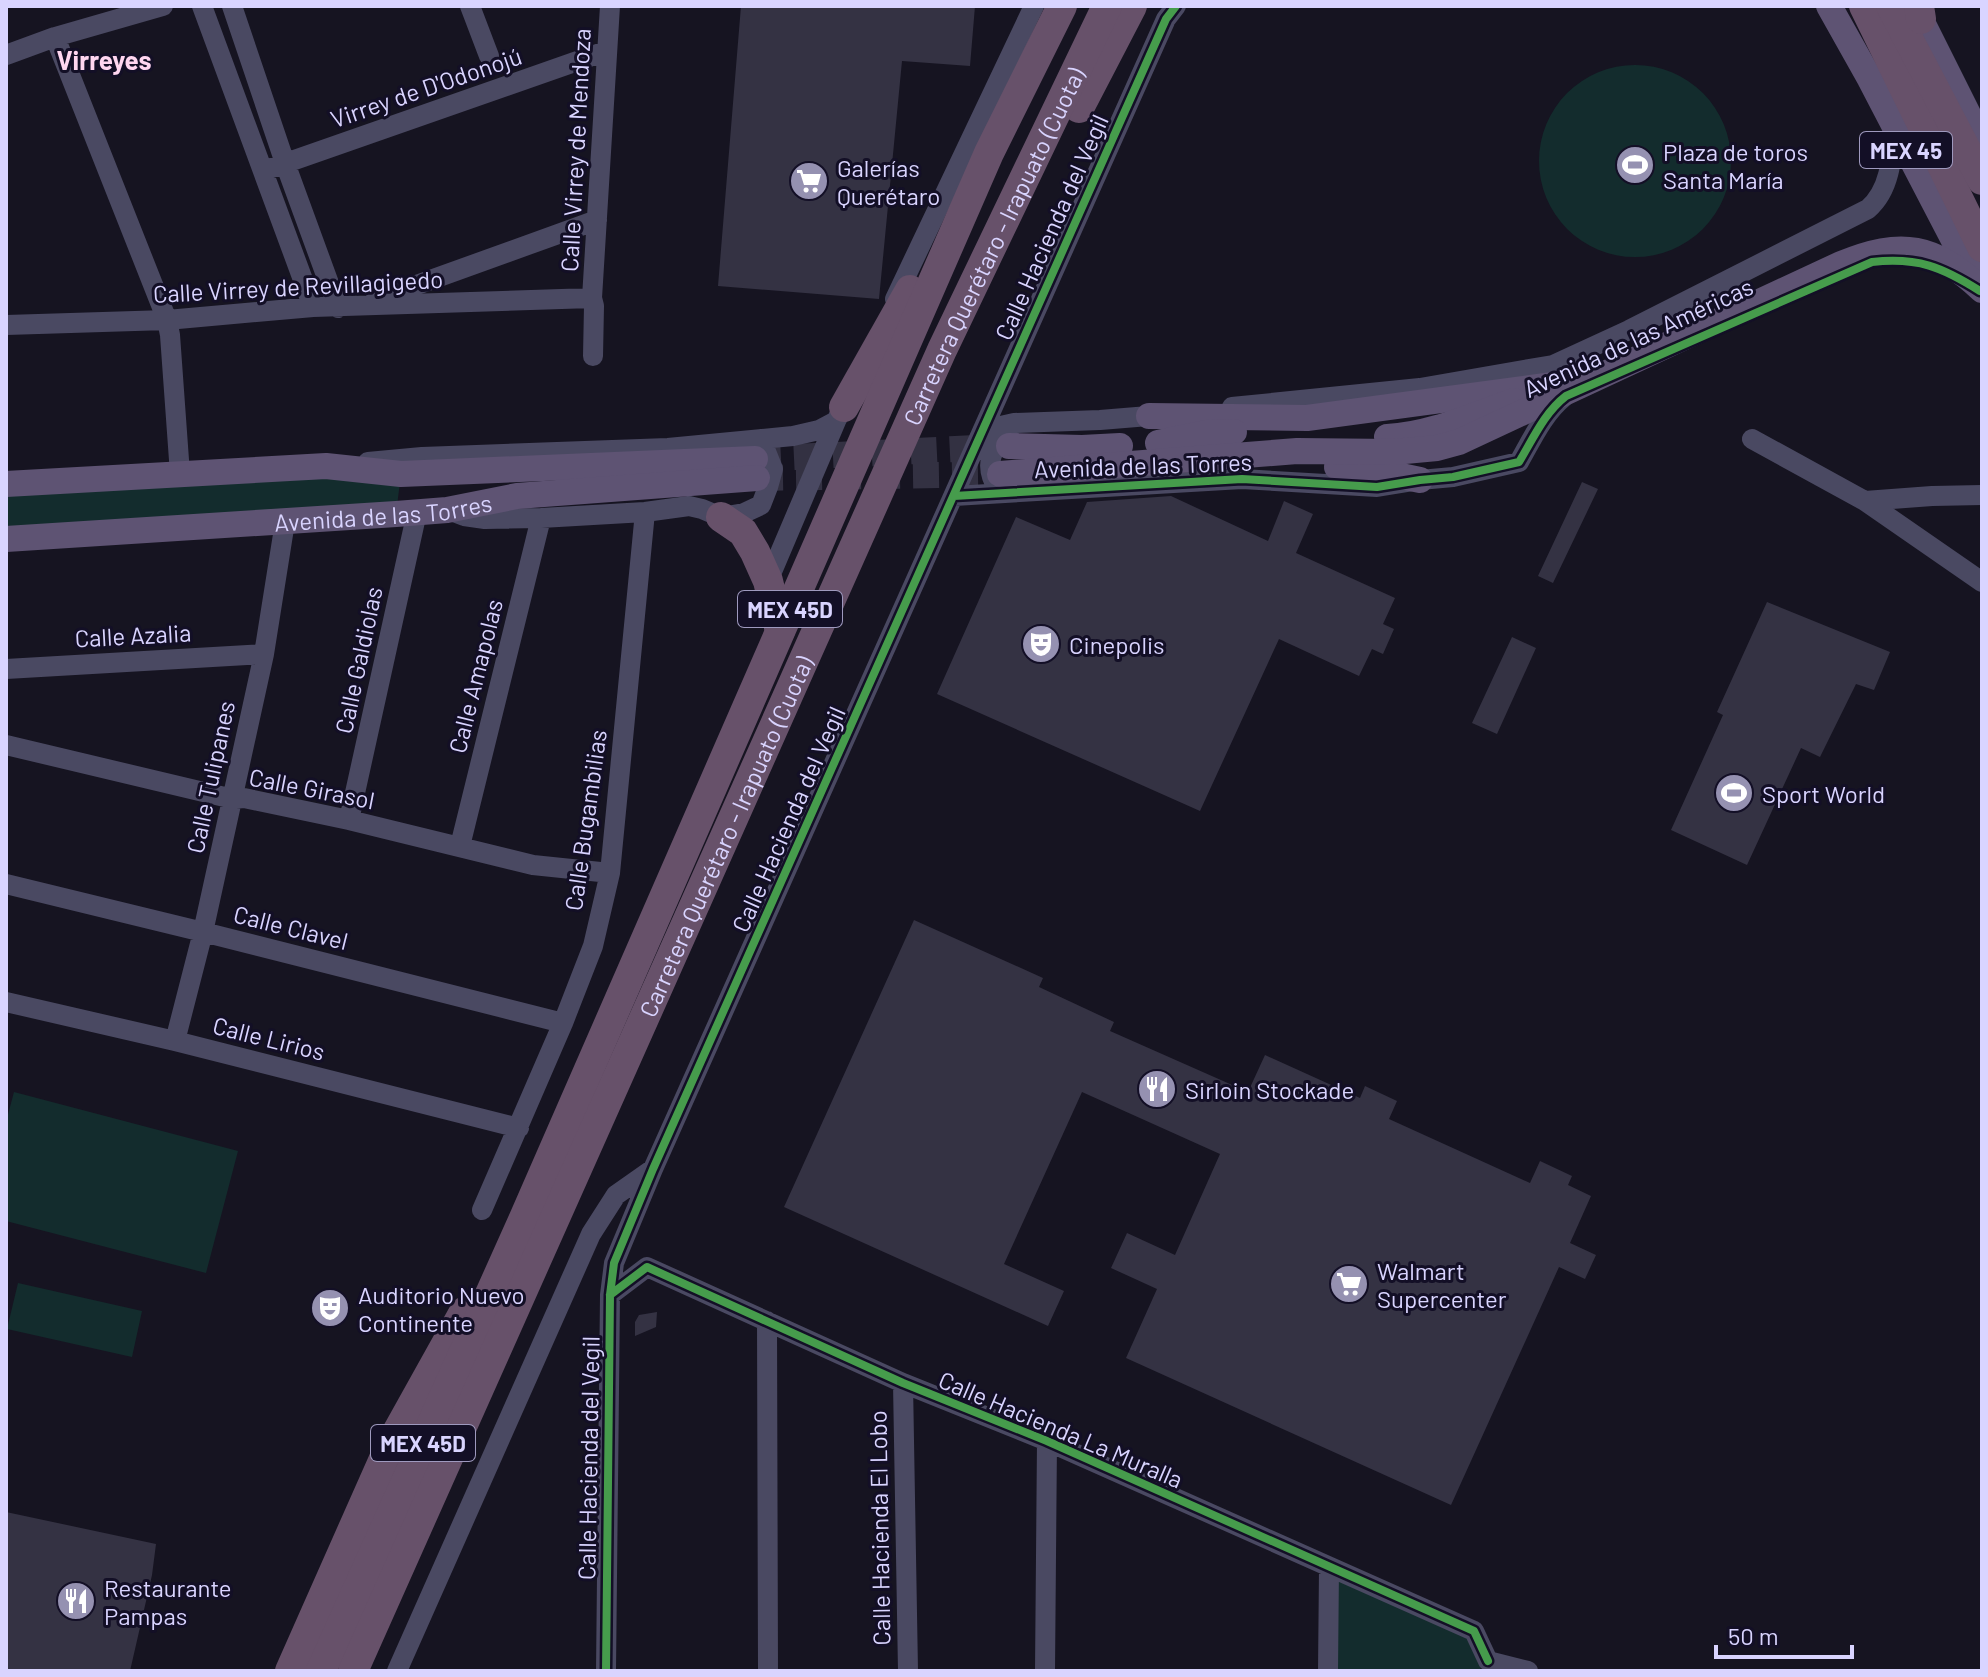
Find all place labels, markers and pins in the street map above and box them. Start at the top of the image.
place label: Plaza de toros Santa María [1663,137,1808,194]
sports icon: Plaza de toros Santa María [1614,144,1656,186]
place label: Galerías Querétaro [837,153,940,210]
supermarket icon: Galerías Querétaro [788,160,830,202]
theatre icon: Cinepolis [1020,623,1062,665]
place label: Cinepolis [1069,630,1165,659]
sports icon: Sport World [1713,772,1755,814]
place label: Sport World [1762,779,1885,808]
restaurant icon: Sirloin Stockade [1136,1068,1178,1110]
place label: Sirloin Stockade [1185,1075,1354,1104]
place label: Walmart Supercenter [1377,1256,1507,1313]
supermarket icon: Walmart Supercenter [1328,1263,1370,1305]
place label: Auditorio Nuevo Continente [358,1280,525,1337]
theatre icon: Auditorio Nuevo Continente [309,1287,351,1329]
place label: Restaurante Pampas [104,1573,232,1630]
restaurant icon: Restaurante Pampas [55,1580,97,1622]

